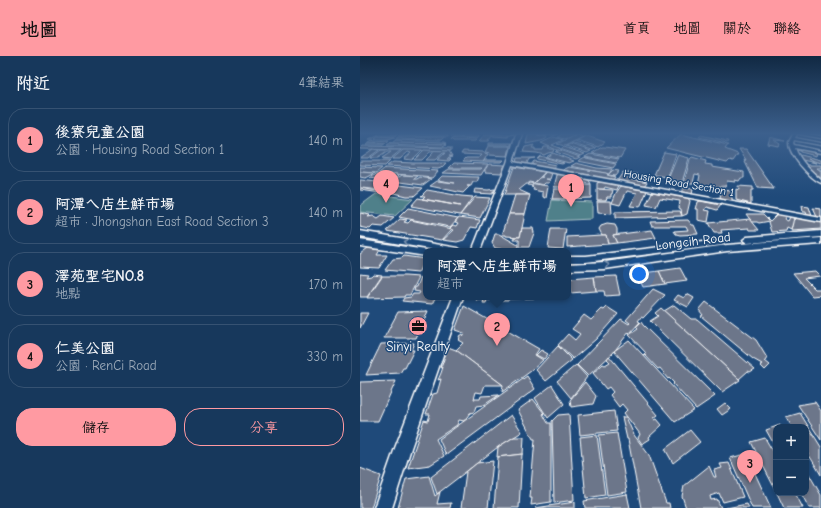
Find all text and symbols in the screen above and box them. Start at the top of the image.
text: 地圖 [20,19,58,41]
text: 首頁 [623,20,651,37]
text: 地圖 [673,20,701,37]
text: 關於 [723,20,751,37]
text: 聯絡 [773,20,801,37]
text: 附近 [16,74,50,93]
text: 4筆結果 [299,75,344,90]
text: 後寮兒童公園 [55,123,145,141]
text: 1 [27,133,33,148]
text: 140 m [309,133,343,148]
text: 公園 · Housing Road Section 1 [55,142,224,157]
street label: Housing Road Section 1 [623,167,735,199]
pin: 4 [373,170,399,203]
pin: 1 [558,174,584,207]
text: 阿潭ㄟ店生鮮市場 [55,195,175,213]
text: 2 [27,205,33,220]
text: 140 m [309,205,343,220]
text: 超市 · Jhongshan East Road Section 3 [55,214,269,229]
street label: Longcih Road [654,229,732,253]
one-way arrow [403,238,409,247]
popup [423,248,571,300]
text: 阿潭ㄟ店生鮮市場 [437,257,557,275]
one-way arrow [604,261,610,270]
your location [629,264,649,284]
text: 澤苑聖宅NO.8 [55,267,144,285]
text: 超市 [437,276,463,291]
text: 3 [27,277,33,292]
text: 170 m [309,277,343,292]
text: 地點 [55,286,81,301]
pin: 2 [484,313,510,346]
office icon: Sinyi Realty [407,315,429,337]
text: 仁美公園 [55,339,115,357]
place label: Sinyi Realty [386,339,450,354]
text: 4 [27,349,33,364]
text: 330 m [307,349,343,364]
text: 公園 · RenCi Road [55,358,157,373]
button: 儲存 [16,408,176,446]
button: 分享 [184,408,344,446]
map controls [773,424,809,496]
button: + [773,424,809,460]
pin: 3 [737,450,763,483]
button: − [773,460,809,496]

